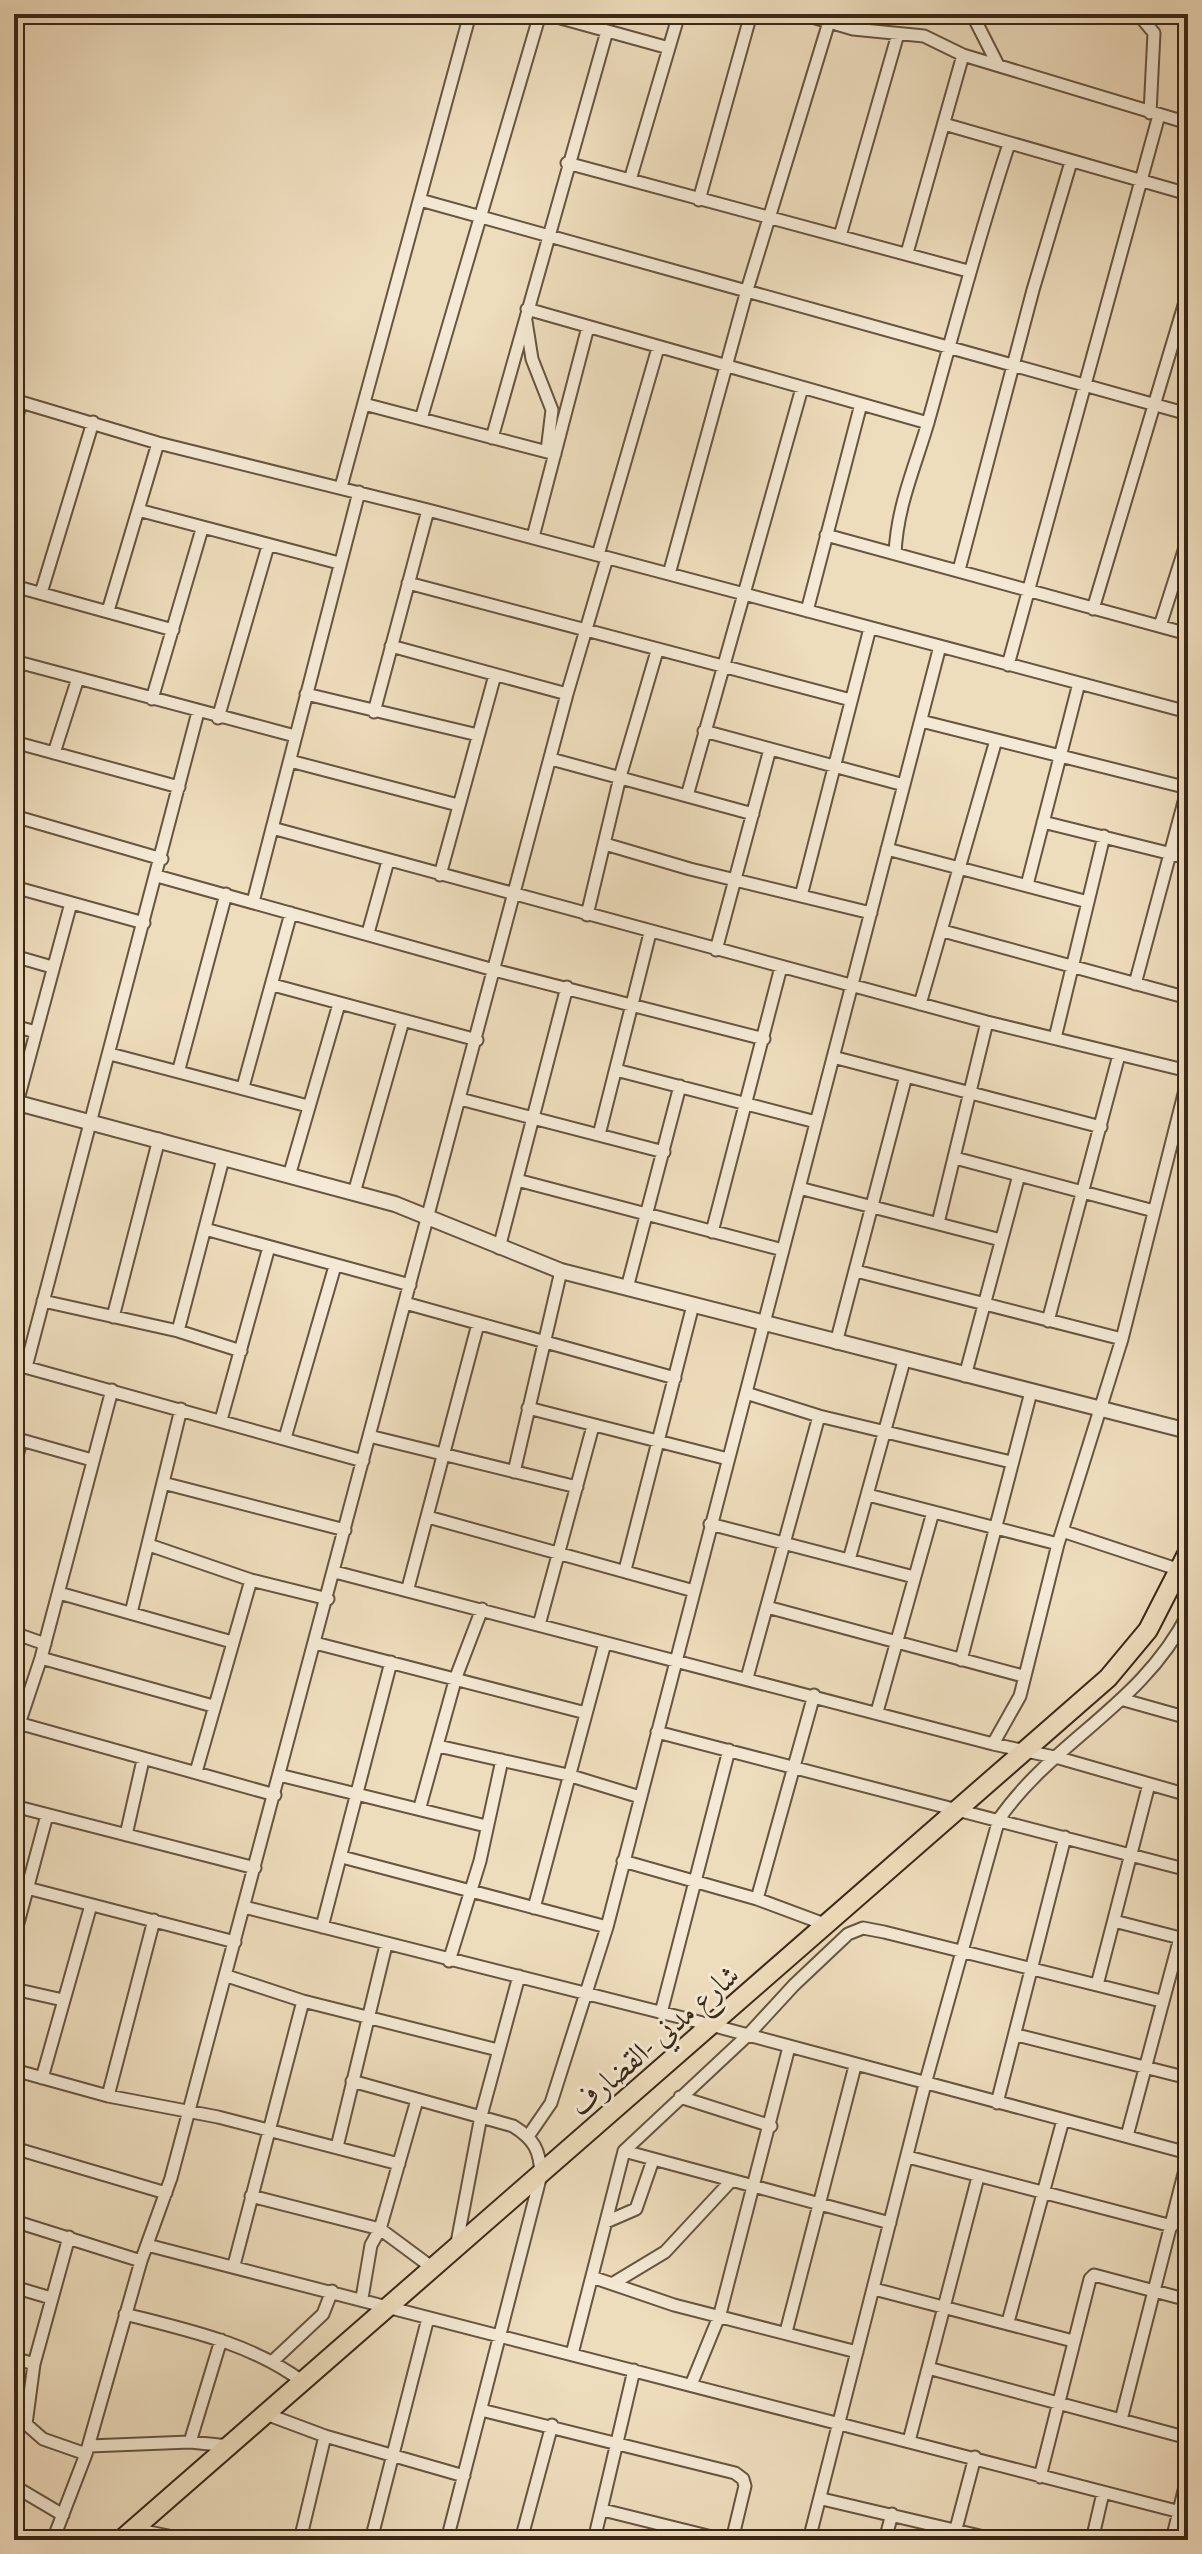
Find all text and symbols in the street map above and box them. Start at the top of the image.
street label: شارع مدني -القضارف [561,1955,751,2129]

